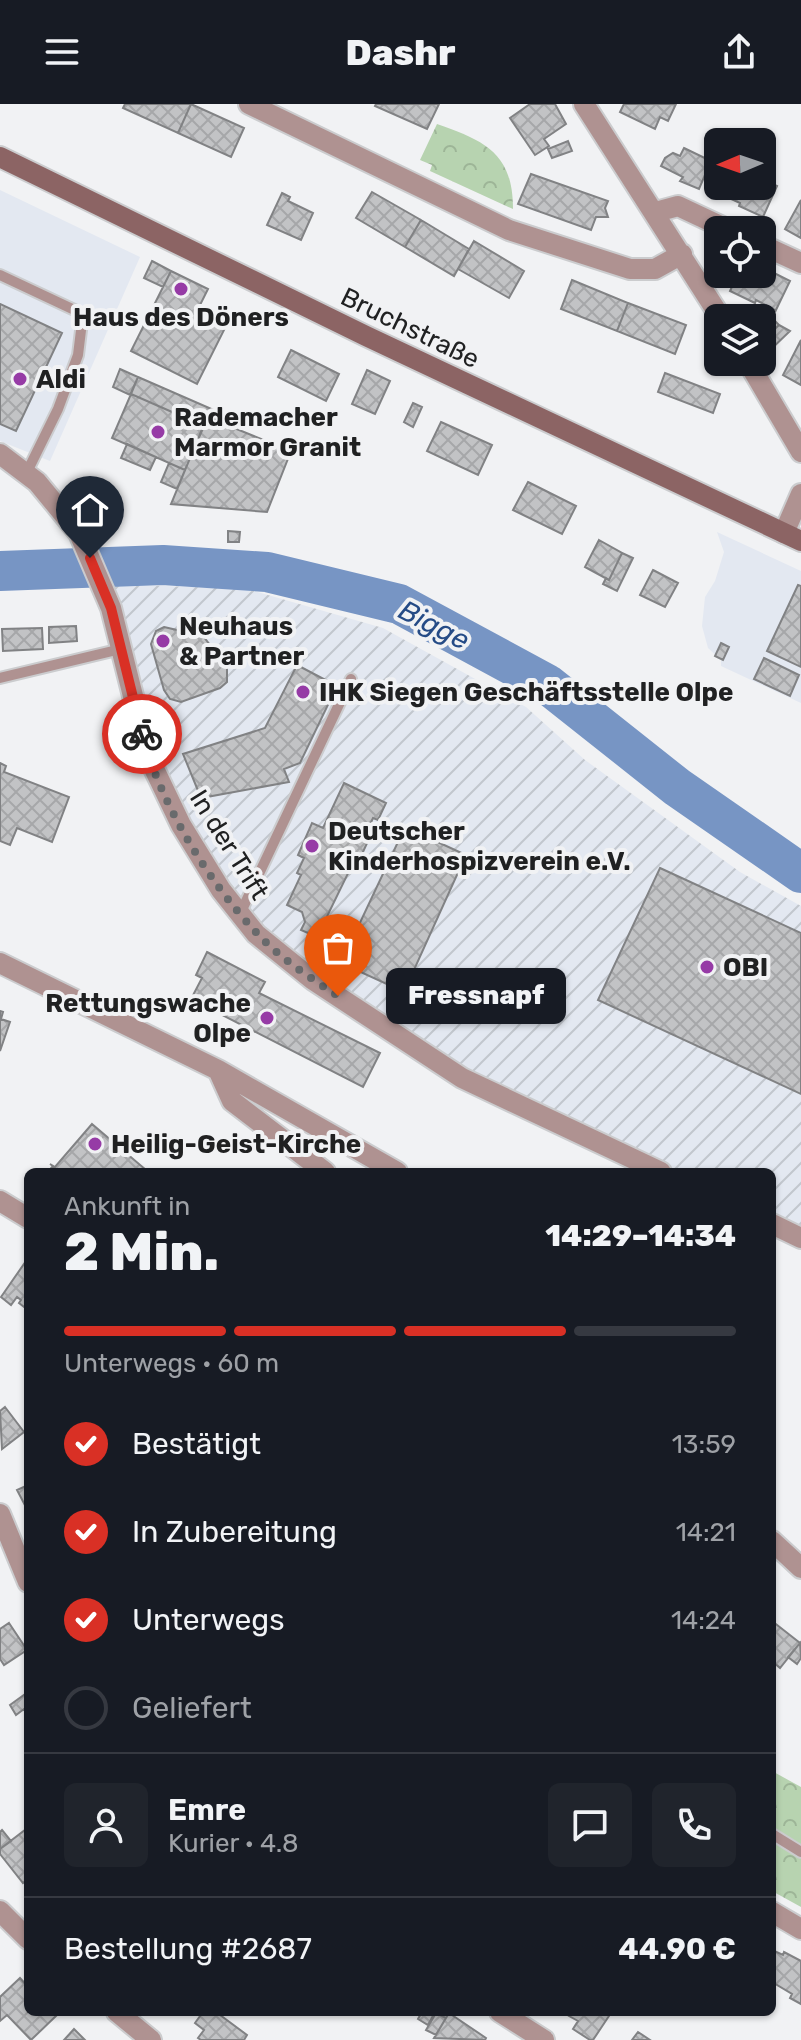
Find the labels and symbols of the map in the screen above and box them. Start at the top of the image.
north arrow [704,128,776,200]
marker: Haus des Döners [172,280,190,298]
street label: Bruchstraße [336,281,484,375]
place label: Haus des Döners [73,302,289,333]
place label: Aldi [36,364,86,395]
marker: Aldi [11,370,29,388]
place label: Rademacher Marmor Granit [174,402,361,463]
marker: Rademacher Marmor Granit [149,423,167,441]
pin [56,476,124,558]
water label: Bigge [393,593,475,657]
place label: Neuhaus & Partner [179,611,305,672]
marker: Neuhaus & Partner [154,632,172,650]
place label: IHK Siegen Geschäftsstelle Olpe [319,677,733,708]
marker: IHK Siegen Geschäftsstelle Olpe [294,683,312,701]
courier [102,694,182,774]
street label: In der Trift [183,784,275,906]
place label: Deutscher Kinderhospizverein e.V. [328,816,631,877]
marker: Deutscher Kinderhospizverein e.V. [303,837,321,855]
pin [304,914,372,996]
place label: OBI [723,952,768,983]
marker: OBI [698,958,716,976]
callout: Fressnapf [386,968,566,1024]
place label: Rettungswache Olpe [45,988,251,1049]
marker: Rettungswache Olpe [258,1009,276,1027]
place label: Heilig-Geist-Kirche [111,1129,361,1160]
marker: Heilig-Geist-Kirche [86,1135,104,1153]

